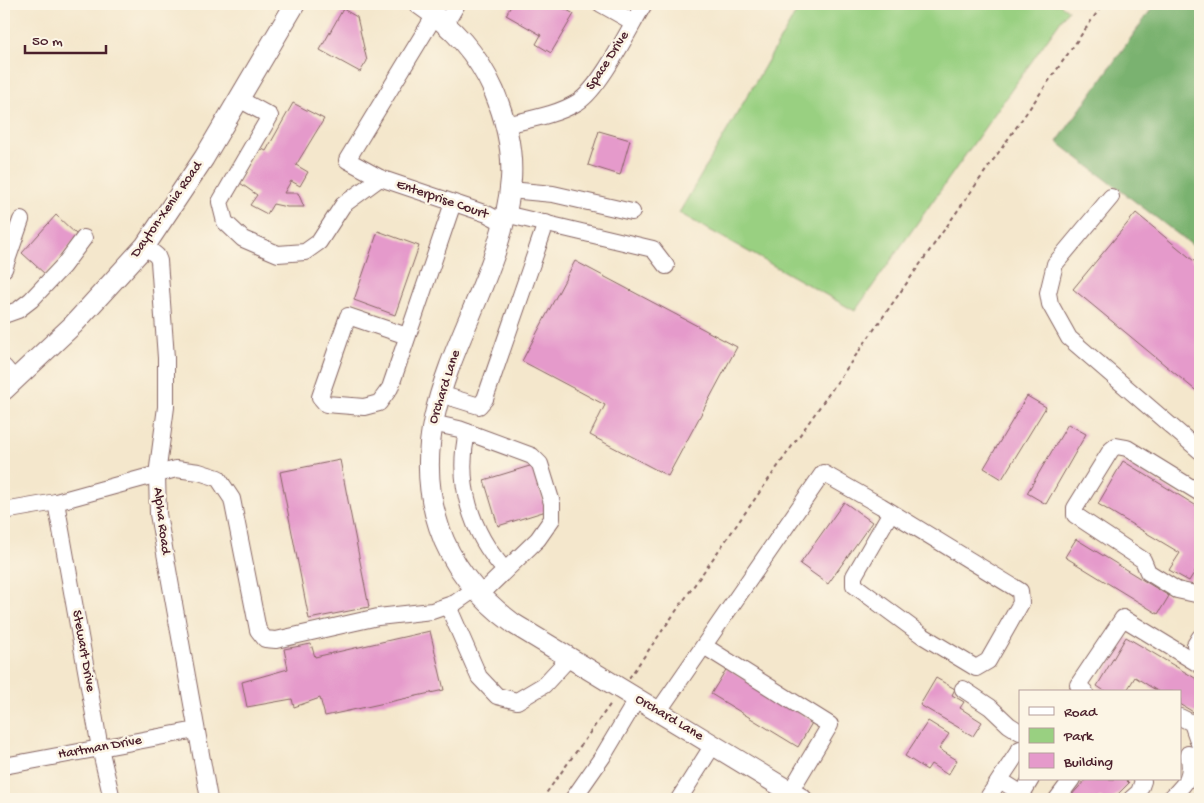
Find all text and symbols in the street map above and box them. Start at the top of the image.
scale bar [25,22,106,54]
street label: Space Drive [583,28,634,94]
text: 50 m [32,33,63,51]
street label: Dayton-Xenia Road [127,157,208,262]
street label: Enterprise Court [394,176,491,224]
street label: Orchard Lane [425,347,465,426]
street label: Alpha Road [148,487,174,557]
street label: Stewart Drive [67,609,99,694]
legend [1019,690,1182,780]
street label: Orchard Lane [632,691,707,745]
text: Road [1064,704,1098,722]
text: Park [1063,728,1094,746]
street label: Hartman Drive [57,732,144,764]
text: Building [1063,754,1113,772]

